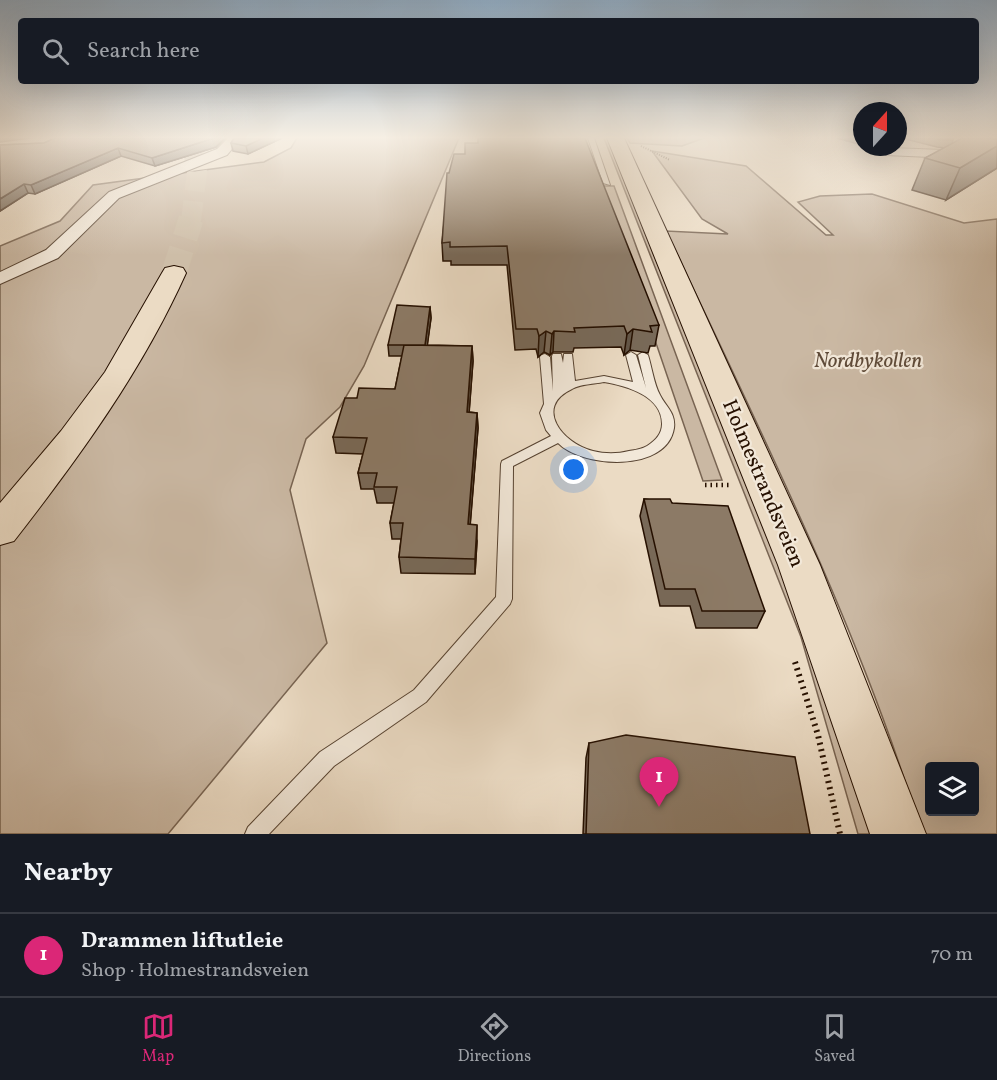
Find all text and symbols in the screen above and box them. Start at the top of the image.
search box [18,18,979,84]
icon: search [39,35,72,68]
text: Search here [87,36,200,67]
north arrow [853,102,907,156]
park label: Nordbykollen [814,347,922,376]
street label: Holmestrandsveien [714,395,811,572]
your location [559,455,588,484]
pin: 1 [640,758,678,807]
map controls [925,762,979,816]
button: layers [925,762,979,816]
text: Nearby [24,855,113,891]
text: Drammen liftutleie [81,926,283,957]
text: 1 [39,941,48,969]
text: 70 m [930,941,973,969]
text: Shop · Holmestrandsveien [81,957,309,985]
tab: Map [142,1010,175,1068]
tab: Directions [458,1010,531,1068]
tab: Saved [814,1010,855,1068]

